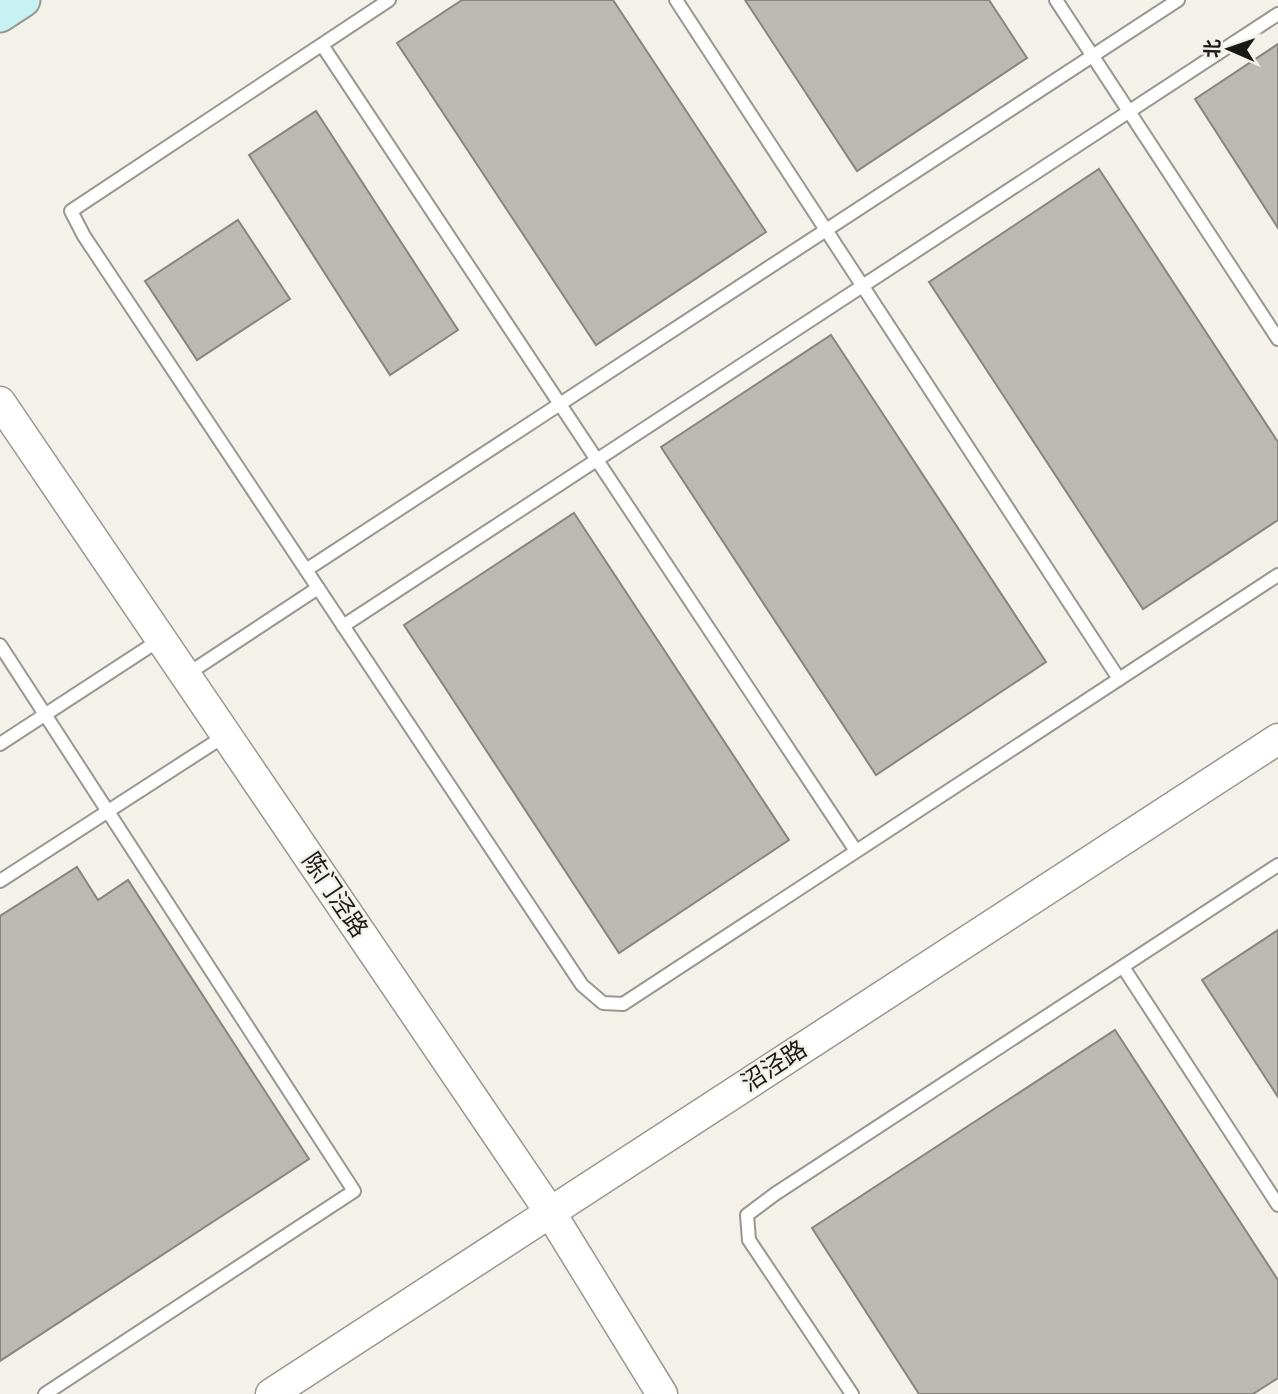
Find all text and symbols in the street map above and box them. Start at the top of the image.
north arrow [1194,14,1264,84]
text: 北 [1201,39,1224,58]
street label: 陈门泾路 [297,847,374,943]
street label: 沼泾路 [736,1034,812,1097]

